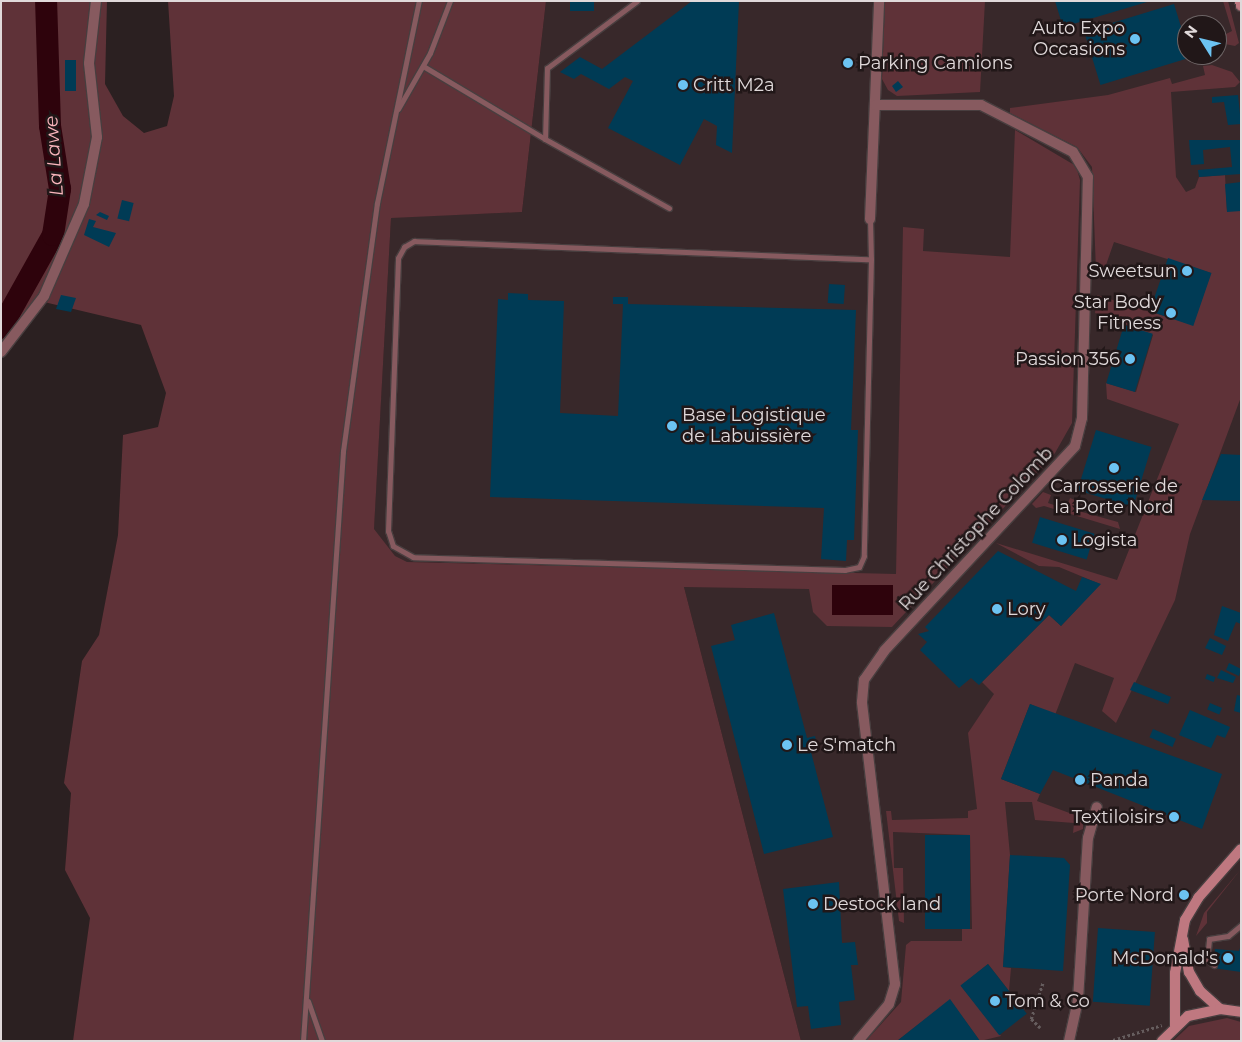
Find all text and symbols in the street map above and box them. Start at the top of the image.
north arrow [1177,15,1227,65]
place label: Auto Expo Occasions [1032,18,1125,60]
text: N [1180,22,1201,42]
marker: Auto Expo Occasions [1129,33,1141,45]
place label: Parking Camions [858,52,1013,74]
marker: Parking Camions [842,57,854,69]
place label: Critt M2a [693,74,775,96]
marker: Critt M2a [677,79,689,91]
water label: La Lawe [40,115,68,197]
place label: Sweetsun [1088,260,1177,282]
marker: Sweetsun [1181,265,1193,277]
place label: Star Body Fitness [1074,292,1161,334]
marker: Star Body Fitness [1165,307,1177,319]
place label: Passion 356 [1015,348,1120,370]
marker: Passion 356 [1124,353,1136,365]
place label: Base Logistique de Labuissière [682,405,826,448]
marker: Base Logistique de Labuissière [666,420,678,432]
street label: Rue Christophe Colomb [895,443,1057,615]
marker: Carrosserie de la Porte Nord [1108,462,1120,474]
place label: Carrosserie de la Porte Nord [1050,476,1178,518]
place label: Logista [1072,529,1137,551]
marker: Logista [1056,534,1068,546]
place label: Lory [1007,598,1046,620]
marker: Lory [991,603,1003,615]
place label: Le S'match [797,734,896,756]
marker: Le S'match [781,739,793,751]
place label: Panda [1090,769,1148,791]
marker: Panda [1074,774,1086,786]
place label: Textiloisirs [1072,806,1164,828]
marker: Textiloisirs [1168,811,1180,823]
place label: Porte Nord [1075,884,1174,906]
marker: Porte Nord [1178,889,1190,901]
place label: Destock land [823,893,941,915]
marker: Destock land [807,898,819,910]
place label: McDonald's [1112,947,1218,969]
marker: McDonald's [1222,952,1234,964]
place label: Tom & Co [1005,990,1090,1012]
marker: Tom & Co [989,995,1001,1007]

